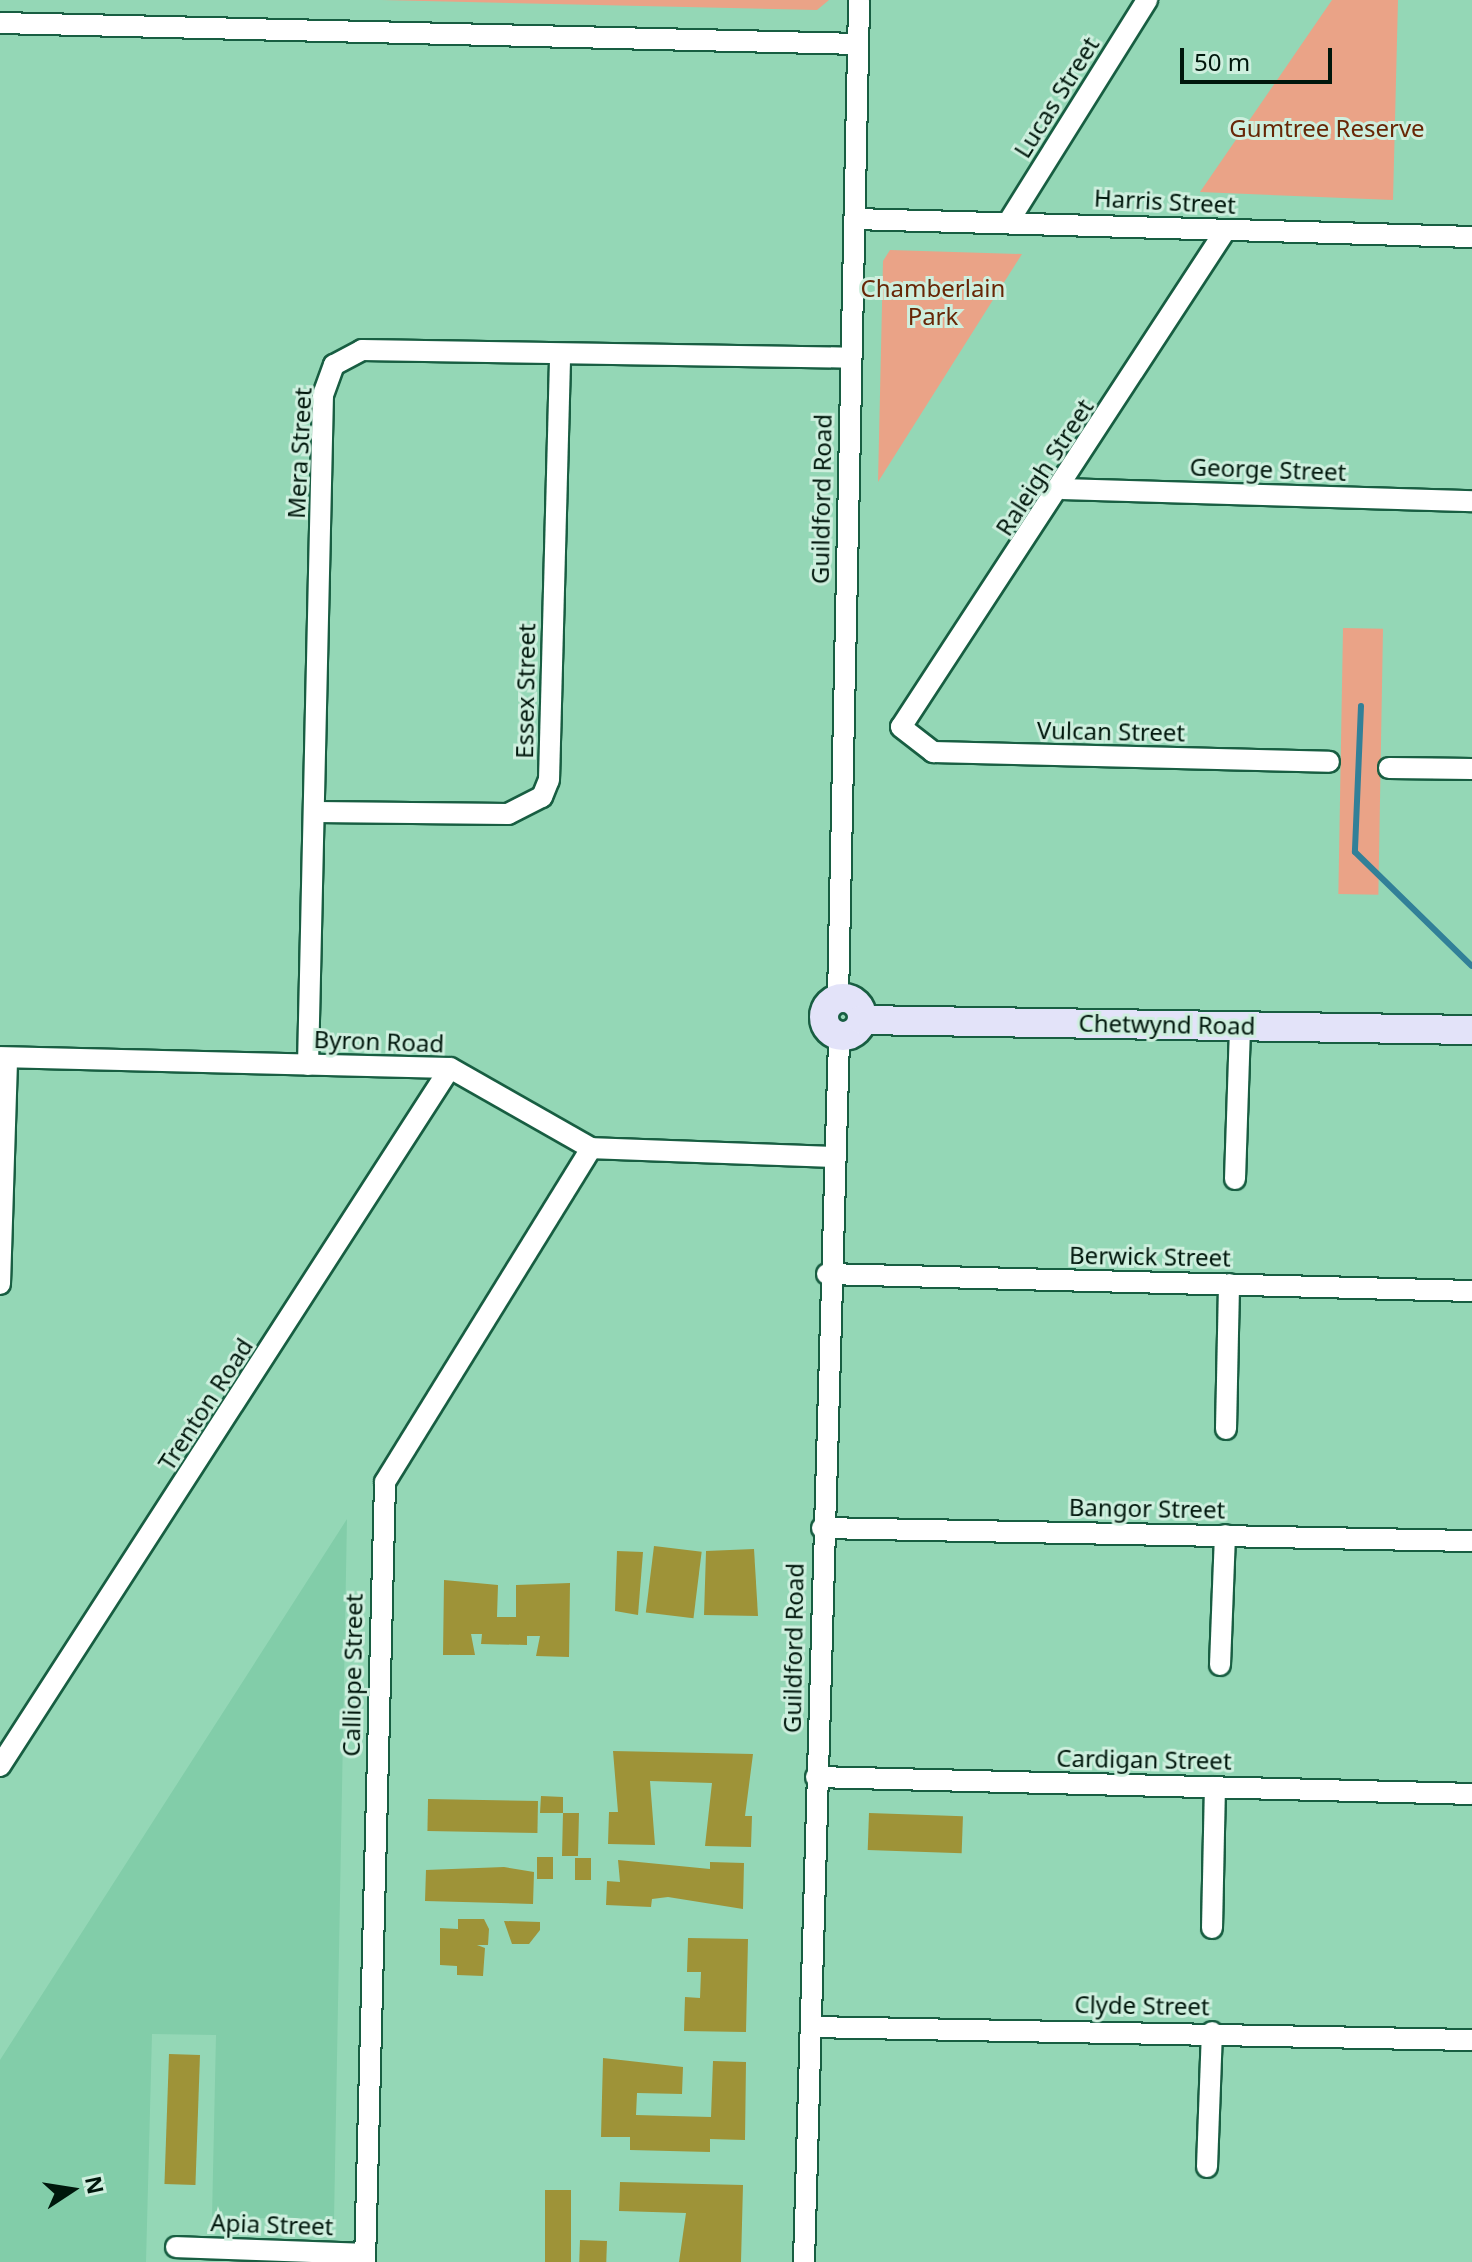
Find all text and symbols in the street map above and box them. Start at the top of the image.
street label: Lucas Street [1007,31,1105,163]
scale bar [1184,32,1336,82]
text: 50 m [1194,45,1250,78]
park label: Gumtree Reserve [1229,114,1425,142]
street label: Harris Street [1093,183,1237,219]
park label: Chamberlain Park [861,274,1005,330]
street label: Mera Street [281,387,317,519]
street label: Raleigh Street [989,393,1099,541]
street label: Guildford Road [805,414,837,584]
street label: George Street [1189,452,1347,486]
street label: Essex Street [509,623,541,759]
street label: Vulcan Street [1037,715,1185,747]
street label: Chetwynd Road [1078,1008,1256,1040]
street label: Byron Road [313,1024,445,1058]
street label: Berwick Street [1069,1240,1231,1272]
street label: Trenton Road [152,1332,258,1476]
street label: Bangor Street [1069,1492,1225,1524]
street label: Guildford Road [777,1563,809,1733]
street label: Calliope Street [336,1593,368,1757]
street label: Cardigan Street [1056,1743,1232,1775]
street label: Clyde Street [1074,1989,1210,2021]
north arrow [32,2150,112,2230]
text: N [79,2173,112,2197]
street label: Apia Street [210,2207,334,2241]

